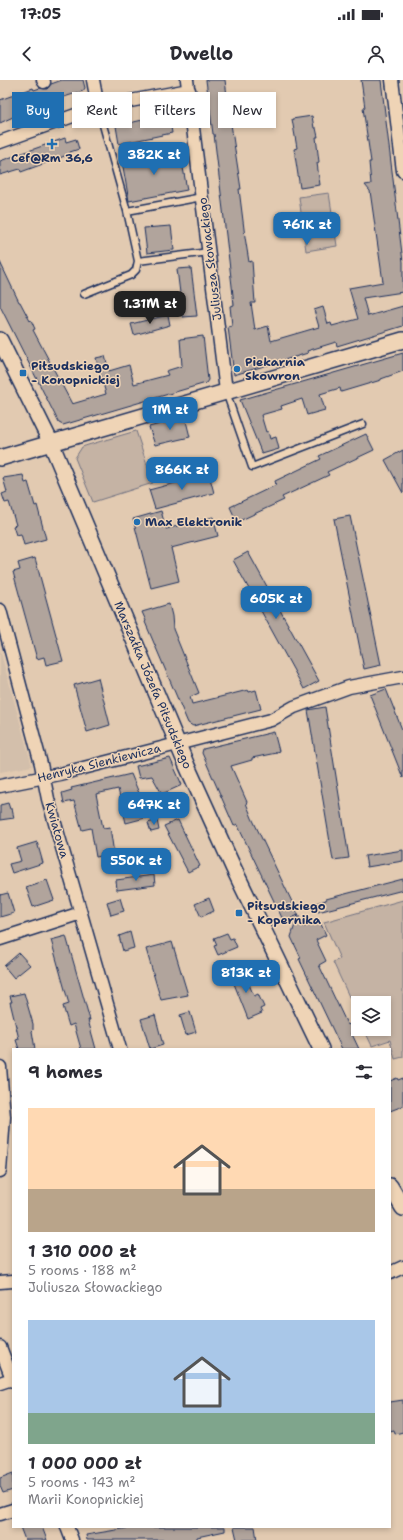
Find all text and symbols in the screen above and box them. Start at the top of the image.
text: 17:05 [20,4,61,24]
text: Dwello [170,42,233,66]
icon: back [16,43,38,65]
icon: person [365,43,387,65]
chip: Buy [12,92,64,128]
chip: Rent [72,92,132,128]
chip: Filters [140,92,210,128]
chip: New [218,92,276,128]
marker: Cef@Rm 36,6 [47,139,57,149]
pin: 382K zł [117,142,191,176]
text: 382K zł [127,146,181,163]
place label: Cef@Rm 36,6 [11,150,93,166]
street label: Juliusza Słowackiego [194,196,226,322]
pin: 761K zł [270,212,344,246]
text: 761K zł [282,216,332,233]
pin: 1.31M zł [109,291,191,325]
text: 1.31M zł [123,295,177,312]
place label: Piekarnia Skowron [245,354,306,384]
place label: Piłsudskiego - Konopnickiej [31,358,120,388]
marker: Piekarnia Skowron [232,364,242,374]
marker: Piłsudskiego - Konopnickiej [18,368,28,378]
pin: 1M zł [142,397,198,431]
text: 1M zł [152,401,188,418]
pin: 866K zł [145,457,219,491]
text: 866K zł [155,461,209,478]
place label: Max Elektronik [145,514,242,530]
marker: Max Elektronik [132,517,142,527]
pin: 605K zł [239,586,313,620]
text: 605K zł [250,590,302,607]
street label: Marszałka Józefa Piłsudskiego [110,599,196,771]
street label: Henryka Sienkiewicza [35,740,163,786]
pin: 647K zł [117,792,191,826]
text: 647K zł [127,796,181,813]
street label: Kwiatowa [41,800,73,860]
pin: 550K zł [99,848,173,882]
text: 550K zł [110,852,162,869]
place label: Piłsudskiego - Kopernika [247,898,326,928]
marker: Piłsudskiego - Kopernika [234,908,244,918]
pin: 813K zł [209,960,283,994]
text: 813K zł [221,964,271,981]
map controls [351,996,391,1036]
button: layers [351,996,391,1036]
text: 9 homes [28,1061,103,1083]
icon: filters [353,1061,375,1083]
icon: home [166,1134,238,1206]
text: 1 310 000 zł [28,1240,136,1262]
text: 5 rooms · 188 m² [28,1262,136,1279]
text: Juliusza Słowackiego [28,1279,162,1296]
icon: home [166,1346,238,1418]
text: 1 000 000 zł [28,1452,142,1474]
text: 5 rooms · 143 m² [28,1474,136,1491]
text: Marii Konopnickiej [28,1491,143,1508]

